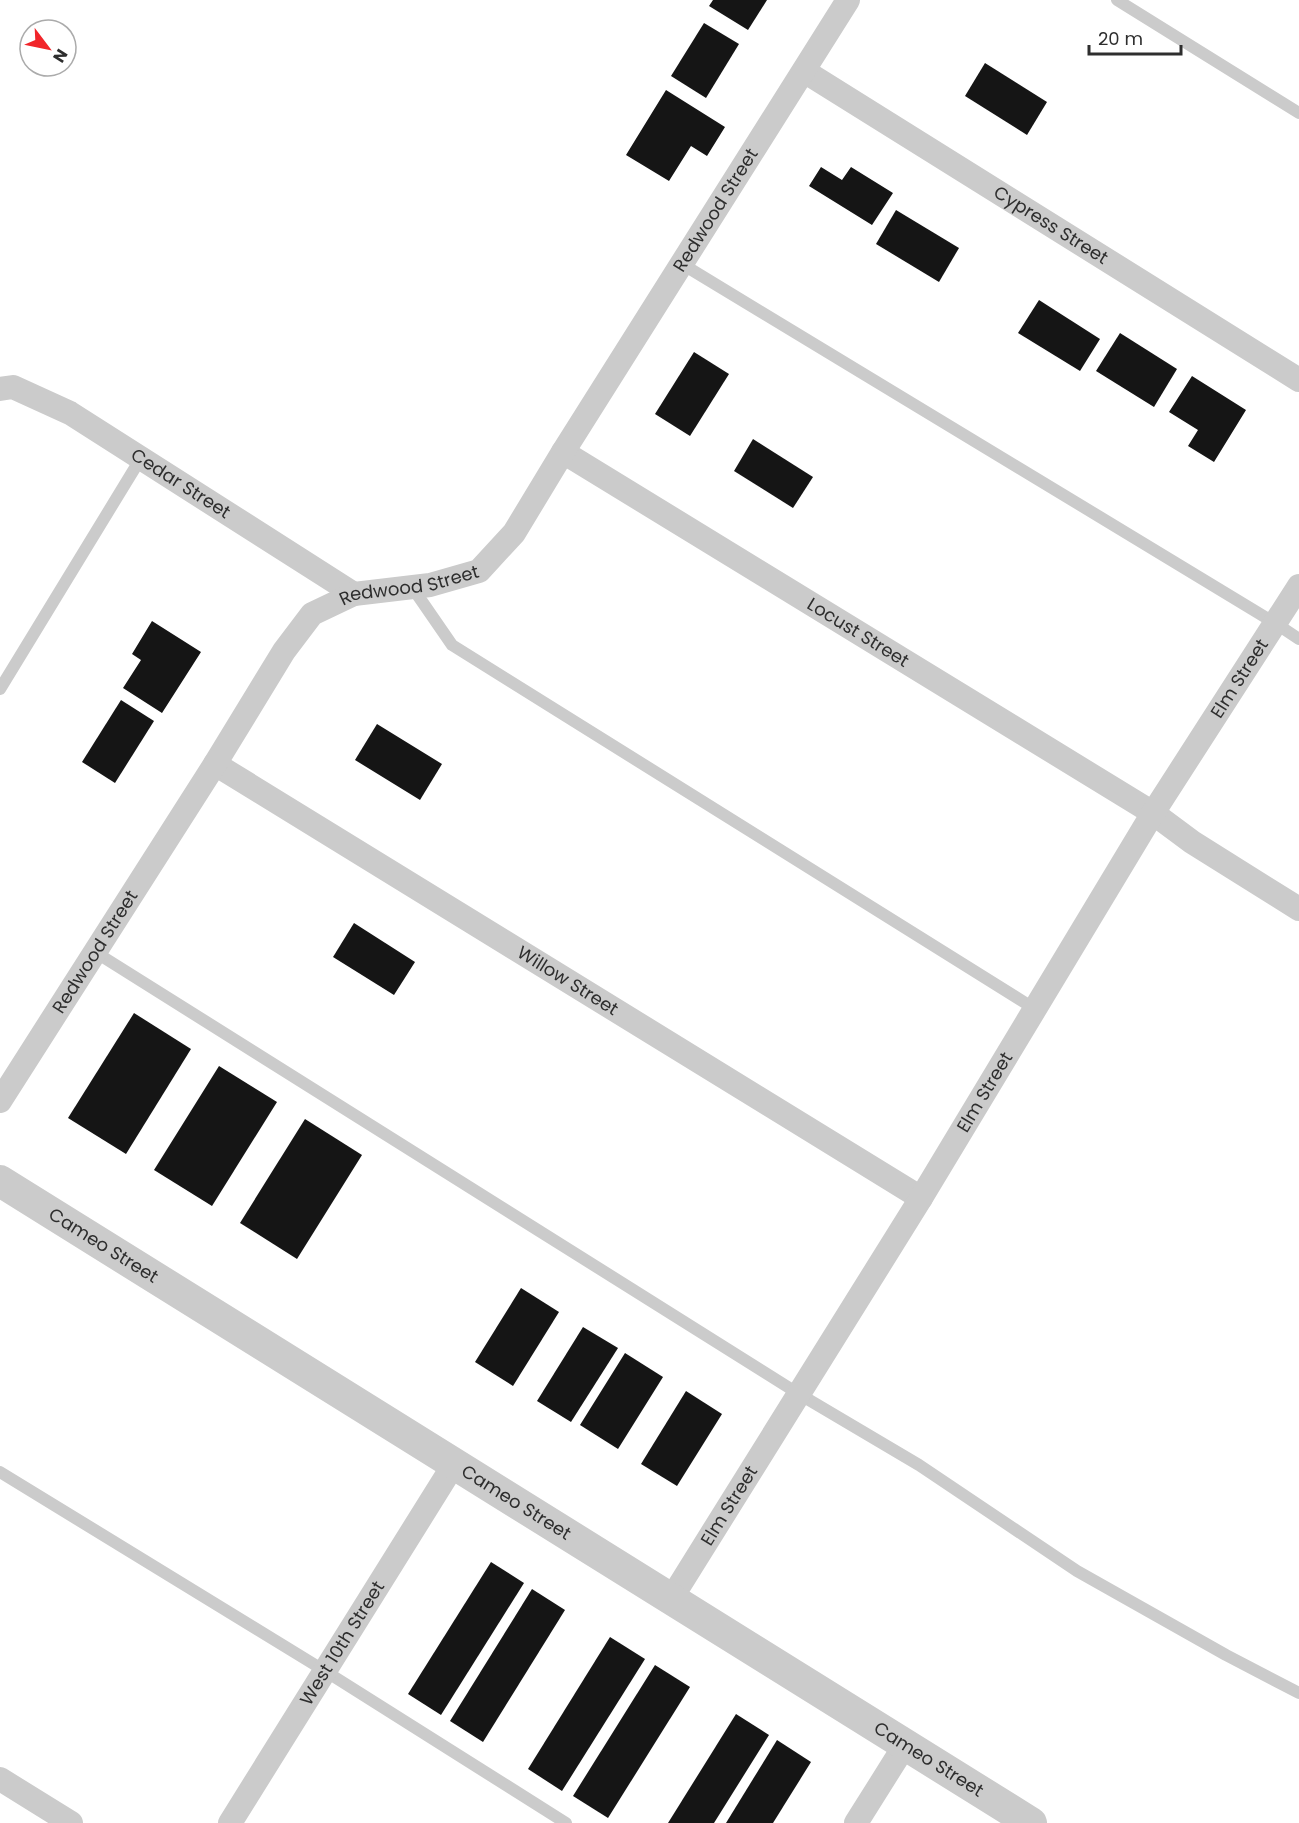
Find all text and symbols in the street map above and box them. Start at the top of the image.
north arrow [18,18,78,78]
scale bar [1089,18,1180,56]
text: 20 m [1098,26,1143,51]
text: N [47,44,73,67]
street label: Redwood Street [667,143,764,276]
street label: Cypress Street [989,180,1113,270]
street label: Cedar Street [126,442,236,524]
street label: Redwood Street [335,559,482,611]
street label: Locust Street [803,591,914,673]
street label: Elm Street [1204,634,1274,723]
street label: Redwood Street [46,885,143,1018]
street label: Willow Street [513,940,623,1021]
street label: Elm Street [950,1047,1018,1137]
street label: Cameo Street [44,1201,163,1289]
street label: Cameo Street [457,1458,576,1546]
street label: Elm Street [694,1461,763,1550]
street label: West 10th Street [294,1576,390,1710]
street label: Cameo Street [869,1715,989,1802]

